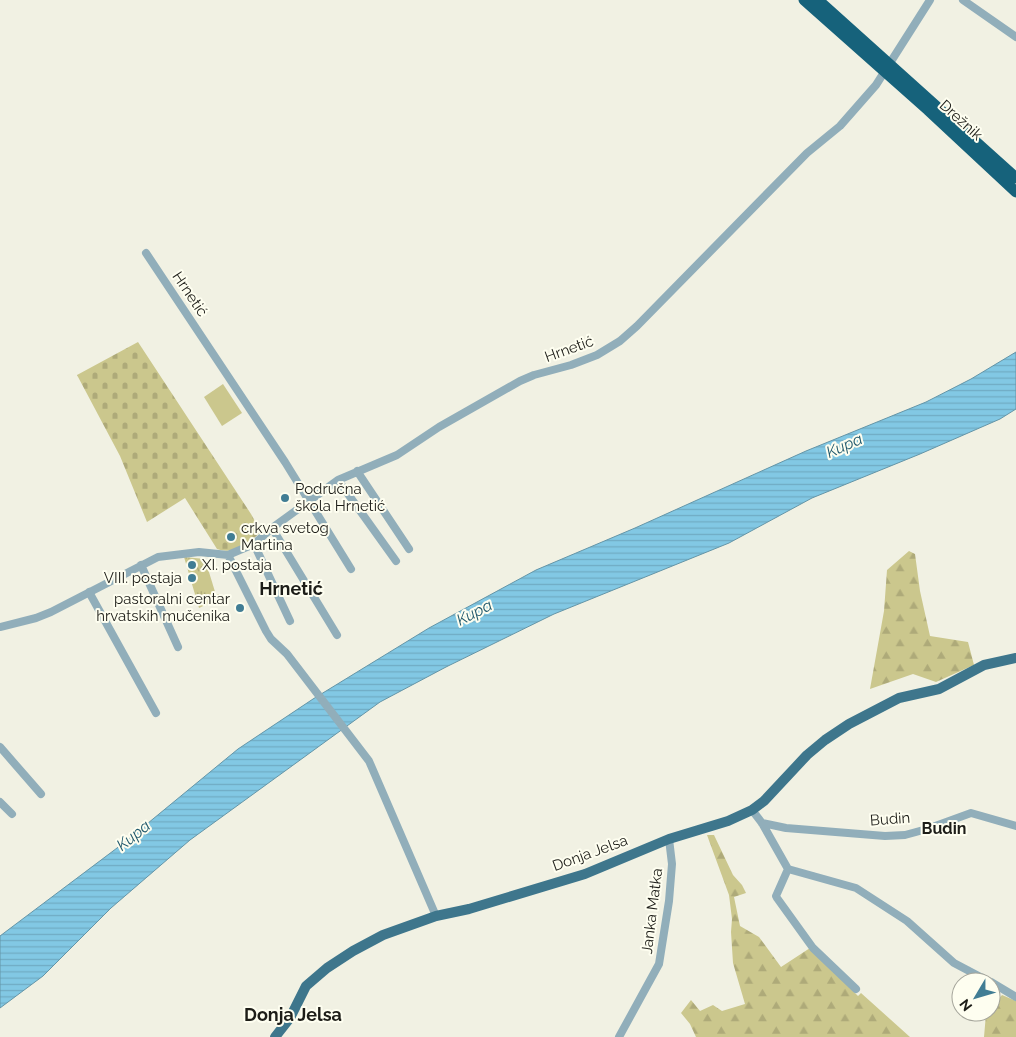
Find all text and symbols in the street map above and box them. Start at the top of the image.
street label: Drežnik [936,96,986,144]
street label: Hrnetić [168,268,212,320]
street label: Hrnetić [542,332,596,366]
water label: Kupa [823,429,866,462]
place label: Područna škola Hrnetić [295,480,385,515]
marker: Područna škola Hrnetić [279,492,291,504]
place label: crkva svetog Martina [241,519,329,554]
marker: crkva svetog Martina [225,531,237,543]
place label: XI. postaja [202,556,272,574]
marker: XI. postaja [186,559,198,571]
place label: VIII. postaja [104,569,182,587]
marker: VIII. postaja [186,572,198,584]
district label: Hrnetić [259,578,323,599]
place label: pastoralni centar hrvatskih mučenika [96,590,231,625]
water label: Kupa [453,595,496,629]
marker: pastoralni centar hrvatskih mučenika [234,602,246,614]
street label: Budin [869,809,911,829]
water label: Kupa [113,816,154,855]
district label: Budin [922,819,966,838]
street label: Donja Jelsa [550,831,630,875]
street label: Janka Matka [638,867,666,955]
north arrow [951,972,1001,1022]
text: N [956,996,975,1014]
district label: Donja Jelsa [244,1004,342,1025]

